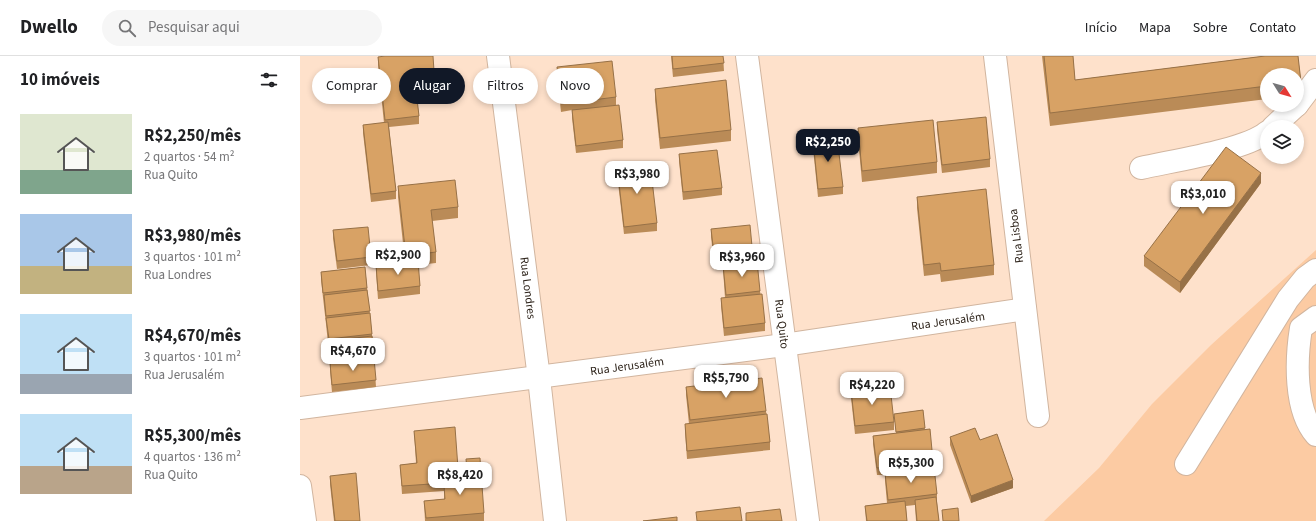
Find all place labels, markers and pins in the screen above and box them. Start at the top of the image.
pin: R$2,250 [791,129,865,163]
pin: R$3,980 [600,161,674,195]
pin: R$3,010 [1166,181,1240,215]
pin: R$2,900 [361,242,435,276]
pin: R$3,960 [705,244,779,278]
pin: R$4,670 [316,338,390,372]
pin: R$5,790 [689,365,763,399]
pin: R$4,220 [835,372,909,406]
pin: R$5,300 [874,450,948,484]
pin: R$8,420 [423,462,497,496]

